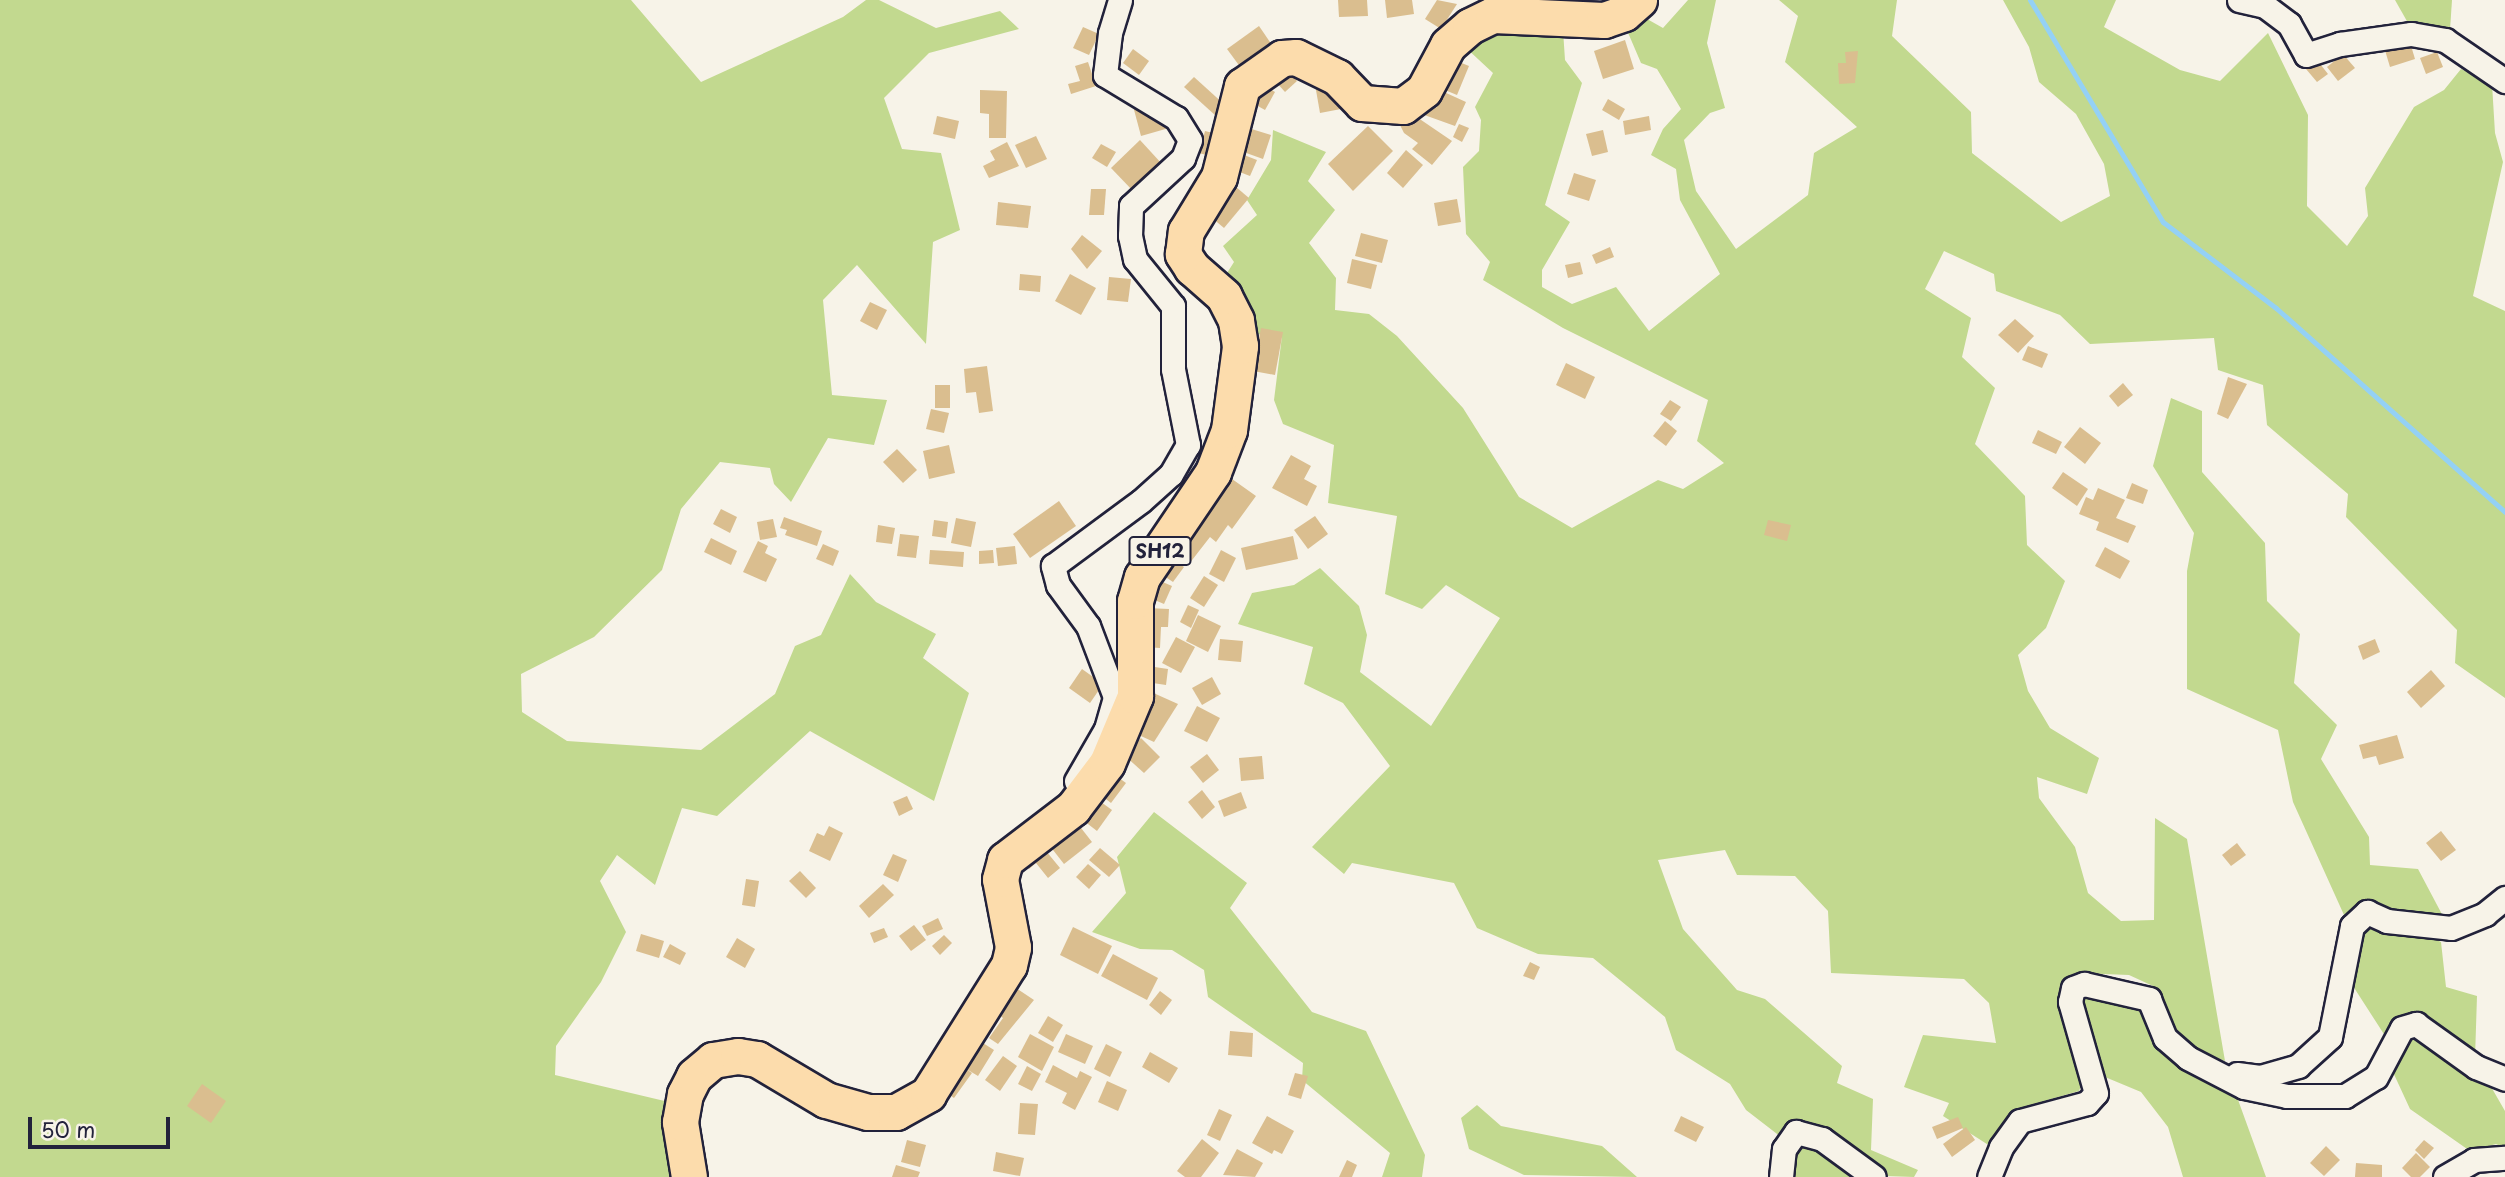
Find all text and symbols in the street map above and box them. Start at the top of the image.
road number: SH12 [1128,536,1192,566]
scale bar [32,1104,173,1148]
text: 50 m [41,1113,95,1145]

